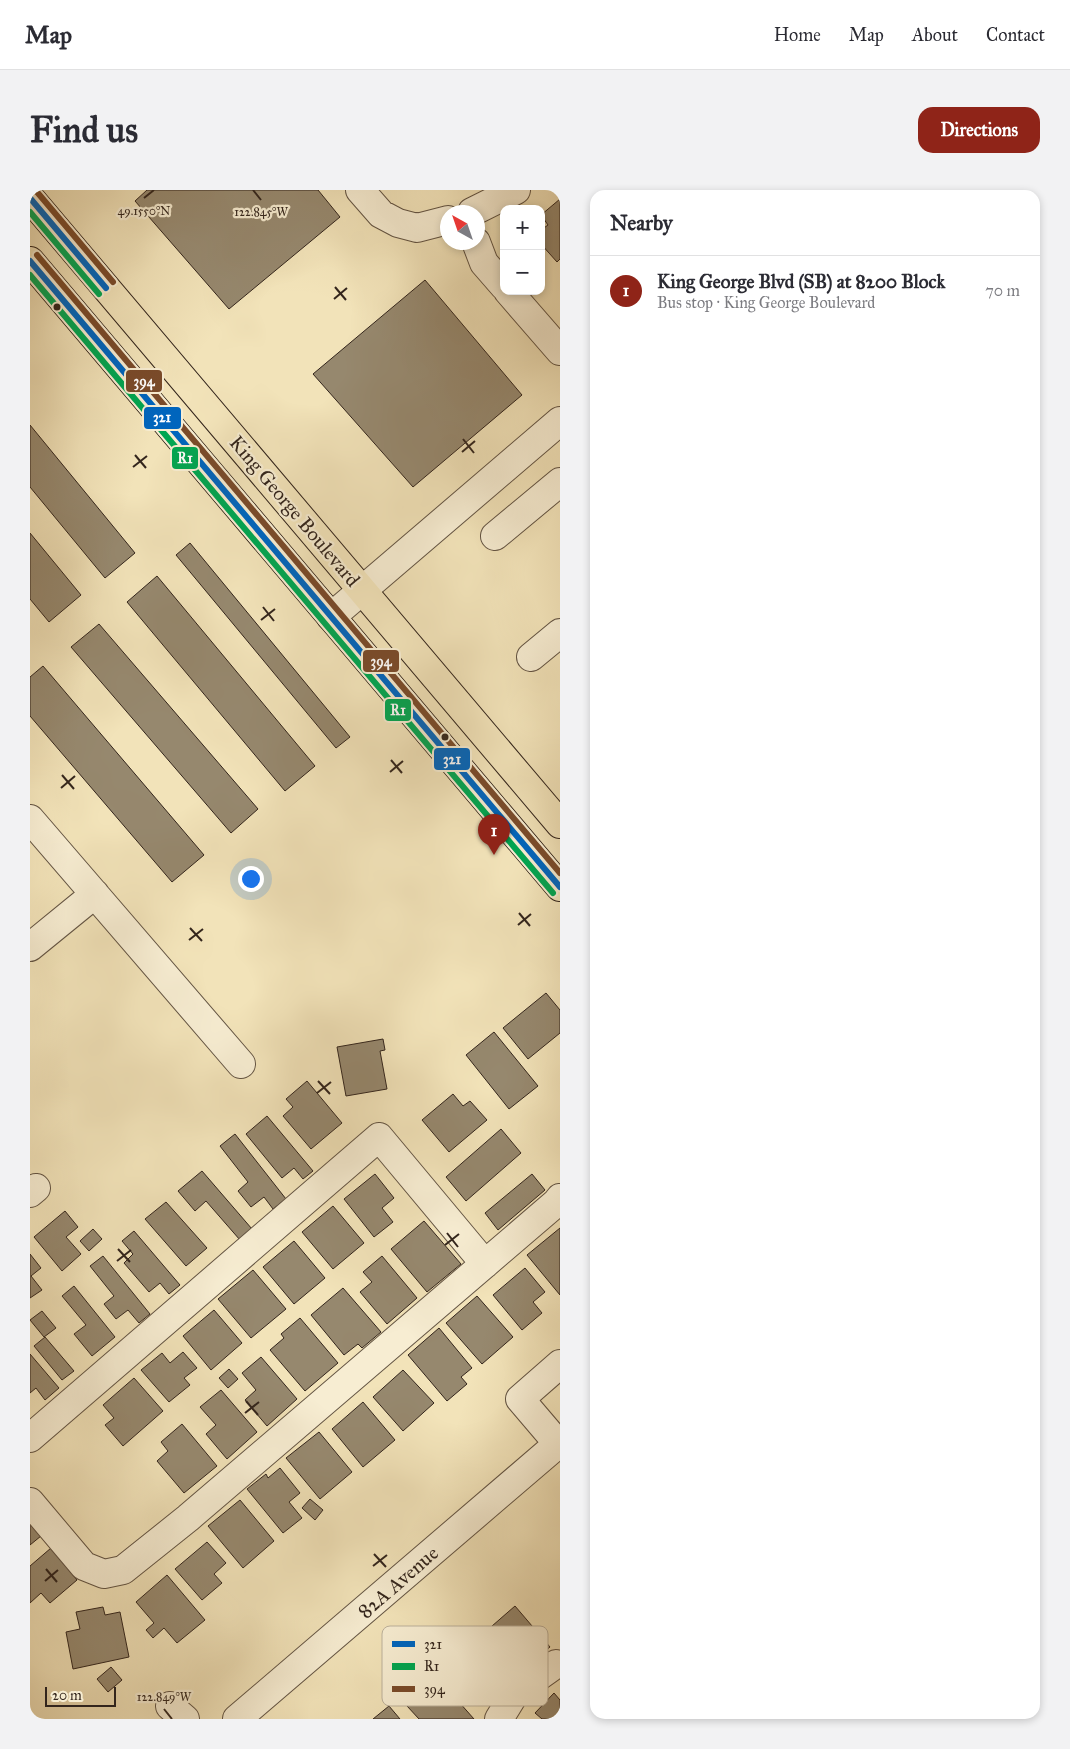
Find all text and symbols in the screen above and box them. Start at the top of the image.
text: Map [25,20,72,50]
text: Home [774,24,821,46]
text: Map [849,24,884,46]
text: About [912,24,958,46]
text: Contact [986,24,1045,46]
button: Directions [918,107,1040,153]
text: Find us [30,109,138,152]
text: 49.1550°N [118,204,170,218]
text: 122.845°W [234,205,288,219]
north arrow [440,205,485,250]
map controls [500,205,545,295]
button: + [500,205,545,250]
text: Nearby [610,210,673,236]
button: − [500,250,545,295]
text: King George Blvd (SB) at 8200 Block [657,270,945,293]
text: 1 [623,281,629,300]
text: 70 m [985,281,1020,300]
text: Bus stop · King George Boulevard [657,293,875,312]
unlabelled marker [52,302,62,312]
line badge: 394 [125,369,163,393]
text: 394 [134,373,156,391]
line badge: 321 [143,406,182,430]
text: 321 [153,409,171,427]
street label: King George Boulevard [224,431,365,592]
line badge: R1 [171,446,199,470]
text: R1 [177,450,193,467]
line badge: 394 [362,649,400,673]
text: 394 [371,653,393,671]
line badge: R1 [384,698,412,722]
text: R1 [390,702,406,719]
unlabelled marker [440,732,450,742]
line badge: 321 [433,747,471,771]
text: 321 [443,751,461,769]
pin: 1 [478,814,510,855]
your location [238,866,264,892]
street label: 82A Avenue [353,1541,443,1623]
legend [382,1626,548,1706]
text: 321 [424,1636,443,1653]
text: R1 [424,1658,440,1675]
text: 394 [424,1681,446,1698]
scale bar [45,1684,116,1707]
text: 20 m [52,1687,82,1704]
text: 122.849°W [137,1690,192,1704]

